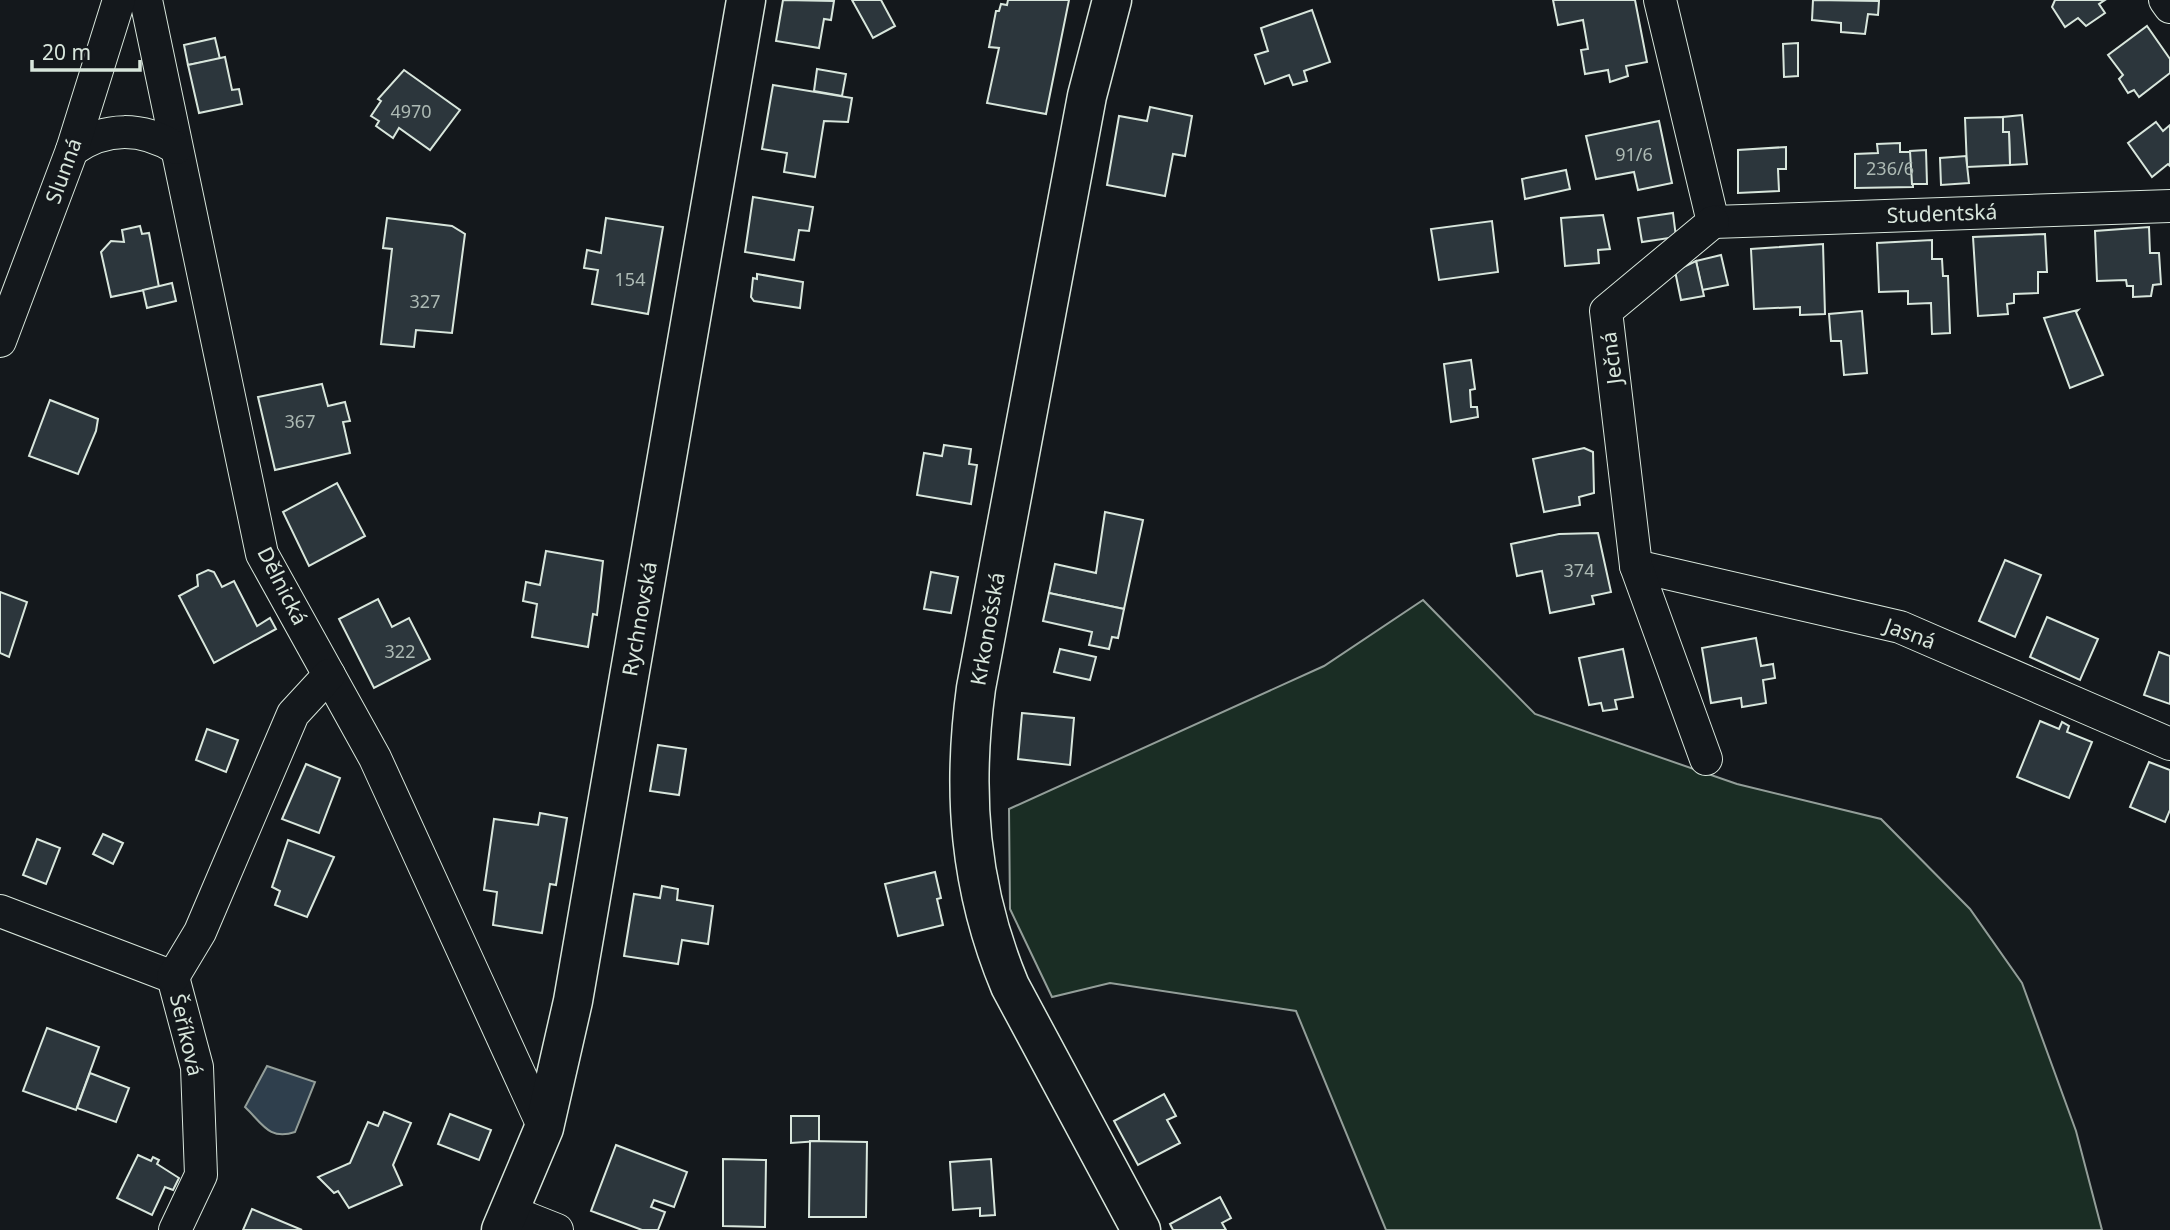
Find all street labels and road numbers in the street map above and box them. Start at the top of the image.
street label: Slunná [38,134,88,207]
street label: Studentská [1886,197,1998,229]
street label: Ječná [1594,330,1628,388]
street label: Dělnická [251,542,314,629]
street label: Rychnovská [615,559,663,678]
street label: Krkonošská [963,570,1011,688]
street label: Jasná [1879,610,1940,655]
street label: Šeříková [164,991,210,1079]

